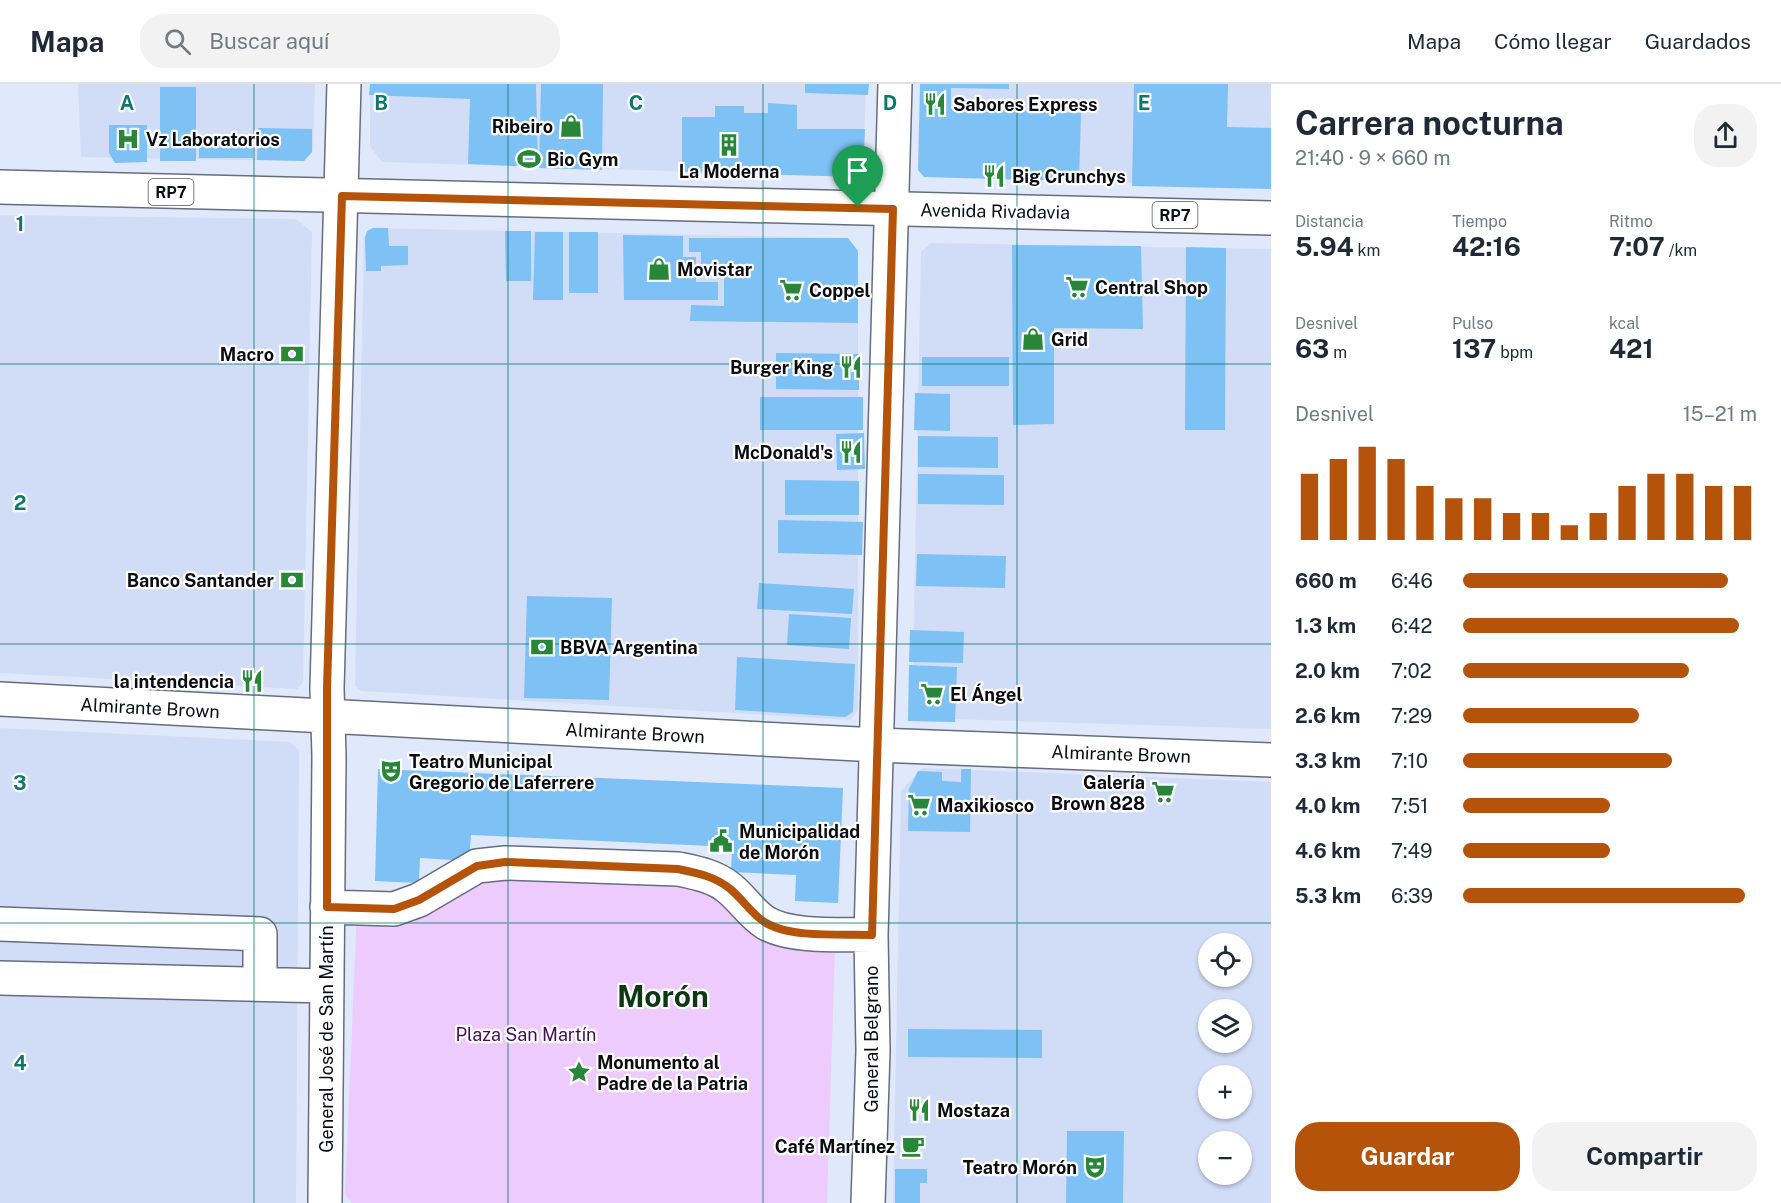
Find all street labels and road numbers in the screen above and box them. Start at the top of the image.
road number: RP7 [148,179,194,205]
street label: Avenida Rivadavia [920,199,1070,223]
road number: RP7 [1152,202,1198,228]
street label: Almirante Brown [80,694,220,722]
street label: Almirante Brown [565,719,705,747]
street label: Almirante Brown [1051,741,1191,767]
street label: General José de San Martín [316,925,337,1153]
street label: General Belgrano [861,966,882,1112]

